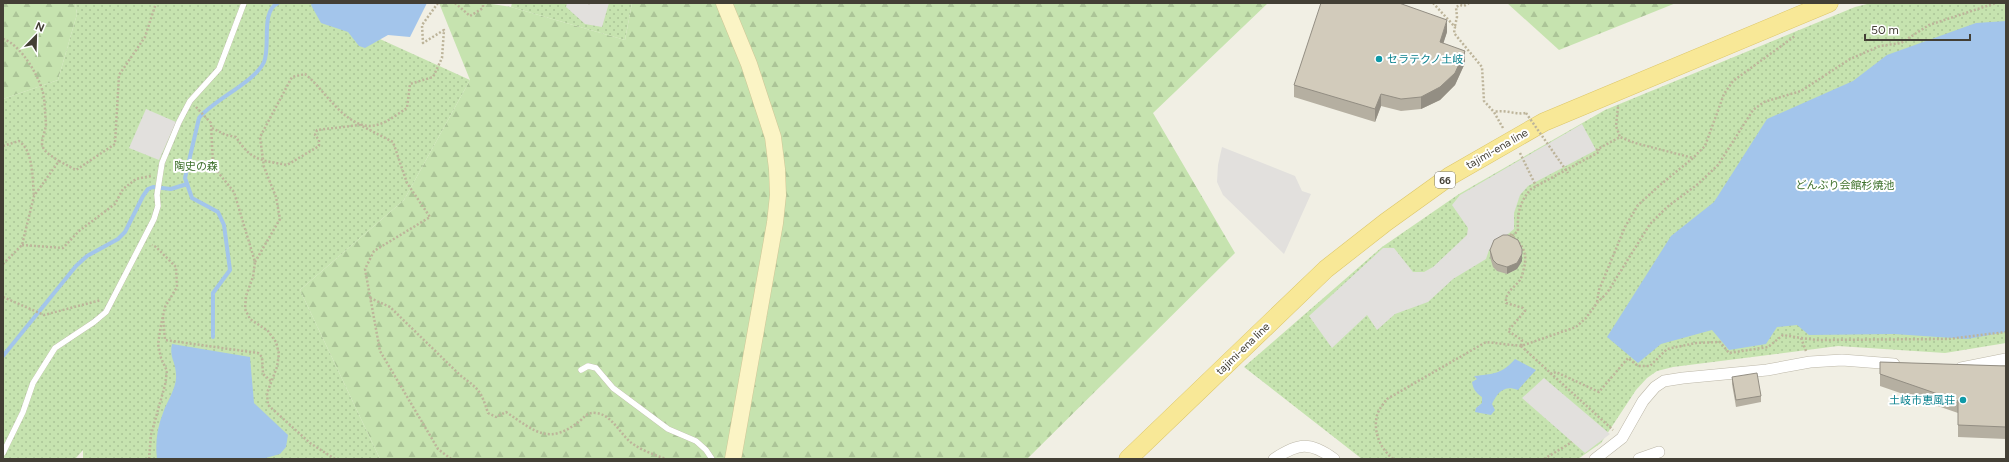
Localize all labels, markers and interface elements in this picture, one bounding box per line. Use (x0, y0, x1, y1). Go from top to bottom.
north arrow (16, 16, 56, 56)
scale bar (1865, 16, 1970, 42)
text: N (33, 20, 46, 35)
text: 50 m (1871, 23, 1899, 37)
place label: セラテクノ土岐 (1387, 53, 1463, 66)
marker: セラテクノ土岐 (1374, 54, 1384, 64)
street label: tajimi-ena line (1464, 126, 1530, 172)
park label: 陶史の森 (174, 160, 218, 173)
road number: 66 (1435, 172, 1455, 188)
park label: どんぶり会館杉焼池 (1796, 179, 1895, 192)
street label: tajimi-ena line (1214, 320, 1272, 378)
place label: 土岐市恵風荘 (1889, 394, 1955, 407)
marker: 土岐市恵風荘 (1958, 395, 1968, 405)

